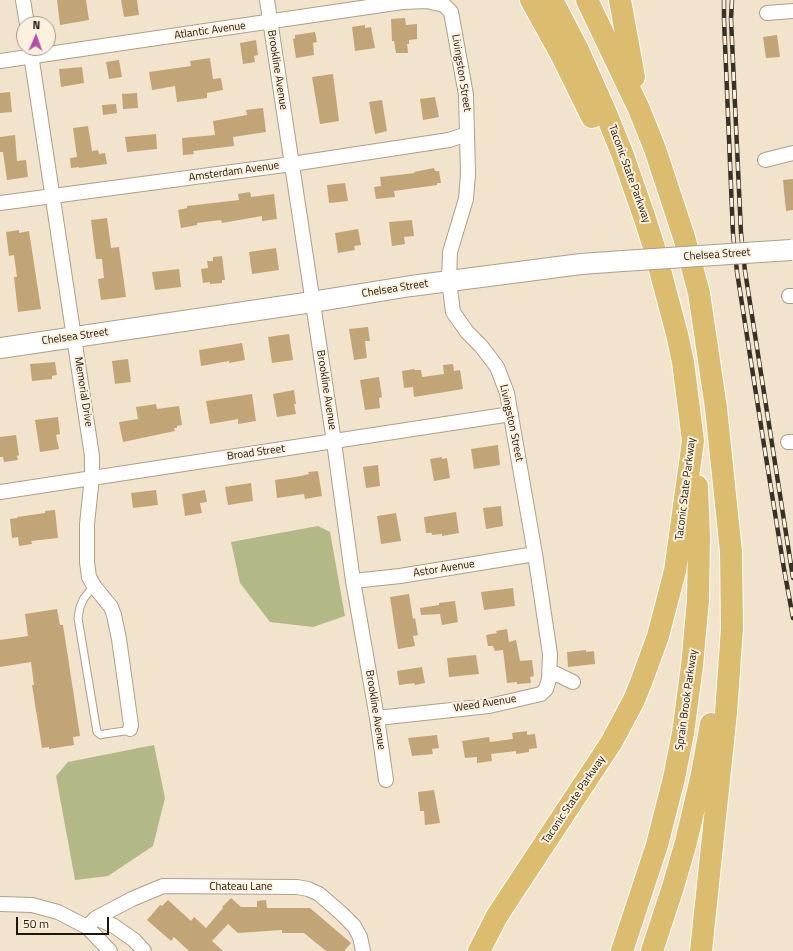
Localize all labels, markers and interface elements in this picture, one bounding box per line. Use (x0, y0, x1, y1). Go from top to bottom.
north arrow (16, 16, 56, 56)
text: N (32, 17, 40, 33)
street label: Atlantic Avenue (173, 19, 247, 43)
street label: Brookline Avenue (264, 29, 290, 111)
street label: Livingston Street (448, 33, 474, 113)
street label: Taconic State Parkway (605, 123, 653, 225)
street label: Amsterdam Avenue (188, 159, 280, 185)
street label: Chelsea Street (683, 246, 751, 264)
street label: Chelsea Street (361, 277, 429, 301)
street label: Chelsea Street (41, 326, 109, 348)
street label: Brookline Avenue (313, 349, 339, 431)
street label: Memorial Drive (71, 356, 95, 428)
street label: Livingston Street (496, 383, 526, 463)
street label: Taconic State Parkway (673, 437, 699, 541)
street label: Broad Street (226, 442, 286, 464)
street label: Astor Avenue (412, 558, 476, 580)
street label: Sprain Brook Parkway (673, 649, 701, 751)
street label: Brookline Avenue (362, 669, 388, 751)
street label: Weed Avenue (453, 693, 517, 715)
street label: Taconic State Parkway (540, 753, 608, 847)
street label: Chateau Lane (210, 880, 272, 894)
scale bar (18, 909, 111, 935)
text: 50 m (23, 914, 49, 933)

